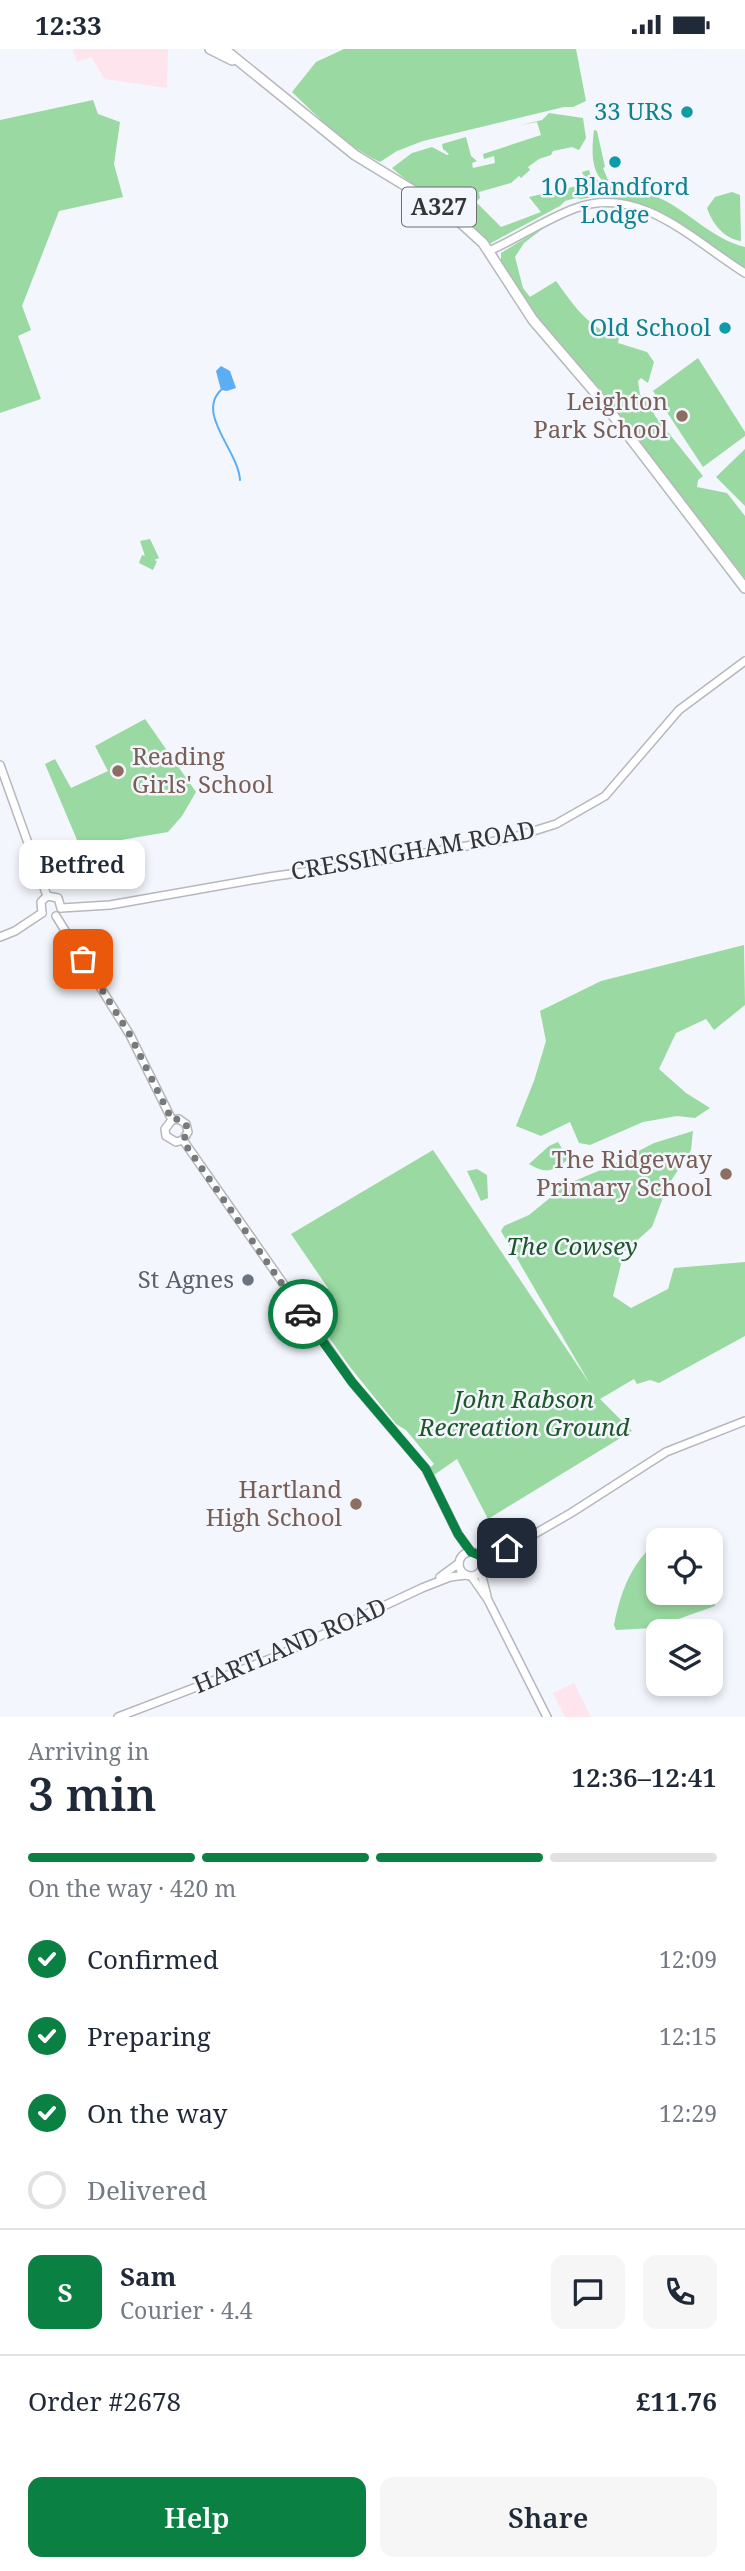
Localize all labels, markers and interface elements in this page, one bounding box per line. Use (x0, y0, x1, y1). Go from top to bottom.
text: 12:33 (35, 7, 102, 43)
place label: 33 URS (594, 94, 673, 127)
marker: 33 URS (679, 104, 695, 120)
marker: 10 Blandford Lodge (607, 154, 623, 170)
place label: 10 Blandford Lodge (541, 169, 690, 230)
road number: A327 (402, 188, 476, 227)
place label: Old School (590, 310, 712, 343)
marker: Old School (717, 320, 733, 336)
place label: Leighton Park School (533, 384, 669, 445)
marker: Leighton Park School (674, 408, 690, 424)
place label: Reading Girls' School (132, 739, 274, 800)
marker: Reading Girls' School (110, 763, 126, 779)
street label: CRESSINGHAM ROAD (288, 812, 537, 887)
callout: Betfred (20, 840, 146, 889)
text: Betfred (39, 848, 125, 880)
pin (53, 929, 113, 989)
icon: bag (64, 940, 102, 978)
place label: The Ridgeway Primary School (536, 1142, 713, 1203)
marker: The Ridgeway Primary School (718, 1166, 734, 1182)
park label: The Cowsey (506, 1229, 638, 1262)
place label: St Agnes (138, 1262, 234, 1295)
marker: St Agnes (240, 1272, 256, 1288)
courier (268, 1279, 338, 1349)
icon: car (284, 1295, 322, 1333)
park label: John Rabson Recreation Ground (418, 1382, 629, 1443)
place label: Hartland High School (206, 1472, 343, 1533)
marker: Hartland High School (348, 1496, 364, 1512)
pin (477, 1518, 537, 1578)
map controls (646, 1528, 723, 1696)
button: locate (646, 1528, 723, 1605)
icon: home (488, 1529, 526, 1567)
street label: HARTLAND ROAD (188, 1589, 391, 1700)
button: layers (646, 1619, 723, 1696)
text: Arriving in (28, 1735, 149, 1767)
text: 12:36–12:41 (571, 1759, 717, 1795)
text: 3 min (28, 1762, 156, 1824)
text: On the way · 420 m (28, 1872, 236, 1904)
icon: check (28, 1940, 66, 1978)
text: Confirmed (87, 1941, 219, 1977)
text: 12:09 (659, 1943, 717, 1975)
icon: check (28, 2017, 66, 2055)
text: Preparing (87, 2018, 211, 2054)
text: 12:15 (659, 2020, 717, 2052)
icon: check (28, 2094, 66, 2132)
text: On the way (87, 2095, 227, 2131)
text: 12:29 (659, 2097, 717, 2129)
text: Delivered (87, 2172, 207, 2208)
button: chat (551, 2255, 625, 2329)
button: phone (643, 2255, 717, 2329)
text: Sam (120, 2258, 176, 2294)
text: S (57, 2274, 73, 2310)
text: Courier · 4.4 (120, 2294, 253, 2326)
text: Order #2678 (28, 2383, 181, 2419)
text: £11.76 (636, 2383, 717, 2419)
button: Help (28, 2477, 366, 2557)
button: Share (380, 2477, 717, 2557)

